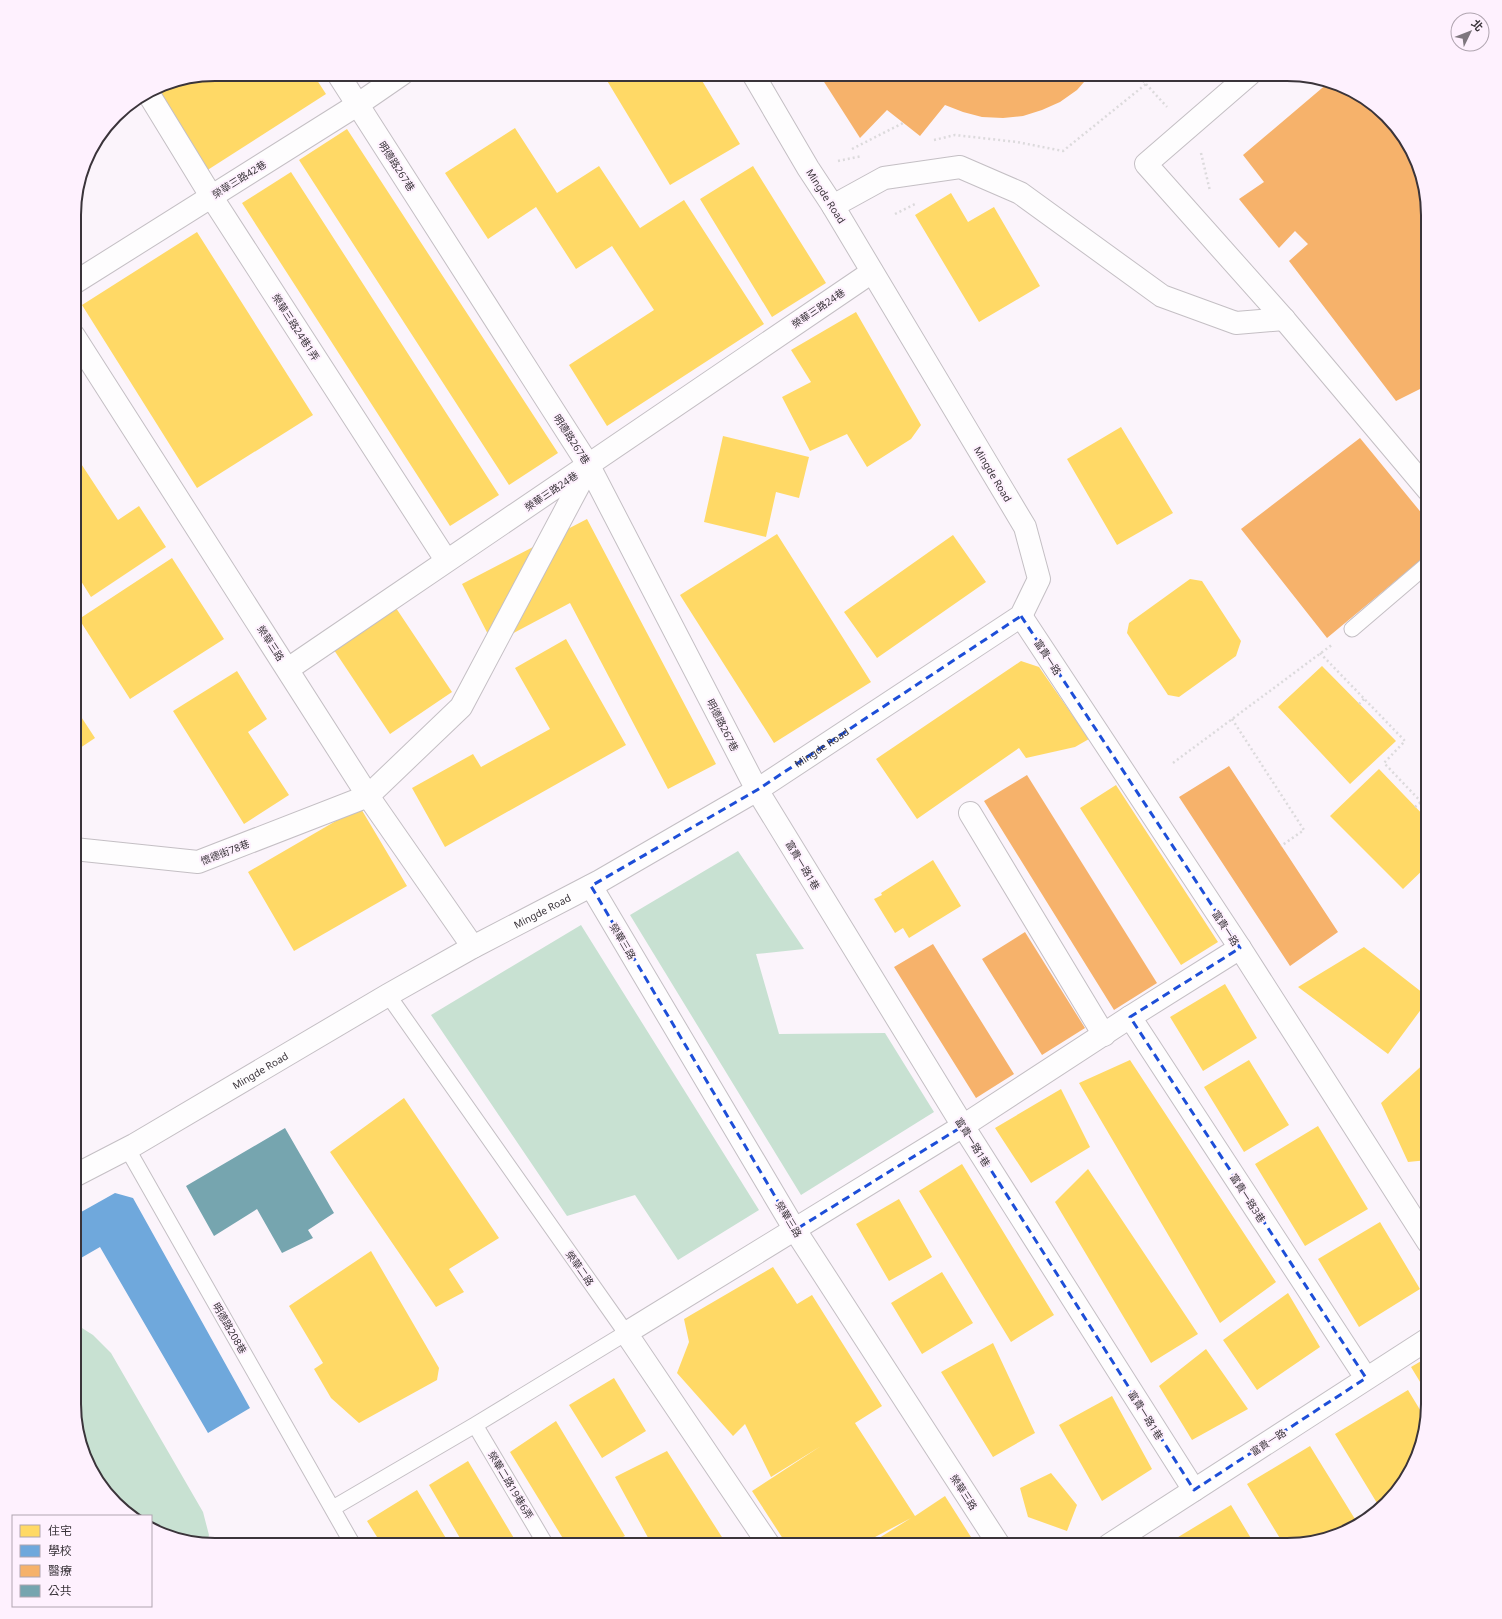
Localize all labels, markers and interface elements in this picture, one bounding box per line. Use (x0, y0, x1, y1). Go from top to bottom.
north arrow (1450, 12, 1490, 52)
text: 北 (1468, 16, 1487, 34)
street label: 明德路267巷 (376, 138, 418, 194)
street label: 榮華三路42巷 (209, 157, 269, 201)
street label: Mingde Road (803, 166, 849, 226)
street label: 榮華三路24巷 (789, 285, 847, 331)
street label: 榮華三路24巷1弄 (269, 291, 323, 363)
street label: 明德路267巷 (551, 411, 593, 467)
street label: Mingde Road (971, 444, 1015, 504)
street label: 榮華三路24巷 (522, 468, 580, 514)
street label: 榮華三路 (254, 622, 288, 664)
street label: 富貴一路 (1031, 636, 1065, 678)
street label: 明德路267巷 (704, 696, 742, 754)
street label: Mingde Road (792, 724, 851, 771)
street label: 懷德街78巷 (198, 836, 252, 868)
street label: 富貴一路1巷 (783, 838, 823, 892)
street label: Mingde Road (511, 890, 573, 932)
street label: 富貴一路 (1209, 907, 1243, 949)
street label: 榮華三路 (607, 920, 639, 962)
street label: Mingde Road (230, 1049, 291, 1092)
street label: 富貴一路1巷 (952, 1115, 994, 1169)
street label: 富貴一路3巷 (1227, 1171, 1269, 1225)
street label: 榮華三路 (773, 1198, 805, 1240)
street label: 榮華二路 (563, 1248, 597, 1288)
street label: 明德路208巷 (210, 1300, 250, 1356)
street label: 富貴一路1巷 (1125, 1388, 1167, 1442)
street label: 富貴一路 (1247, 1425, 1289, 1459)
street label: 榮華二路19巷6弄 (485, 1448, 537, 1522)
street label: 榮華三路 (947, 1471, 981, 1513)
legend (12, 1515, 152, 1607)
text: 住宅 (48, 1522, 72, 1539)
text: 學校 (48, 1542, 72, 1559)
text: 醫療 (48, 1562, 72, 1579)
text: 公共 (48, 1582, 72, 1599)

